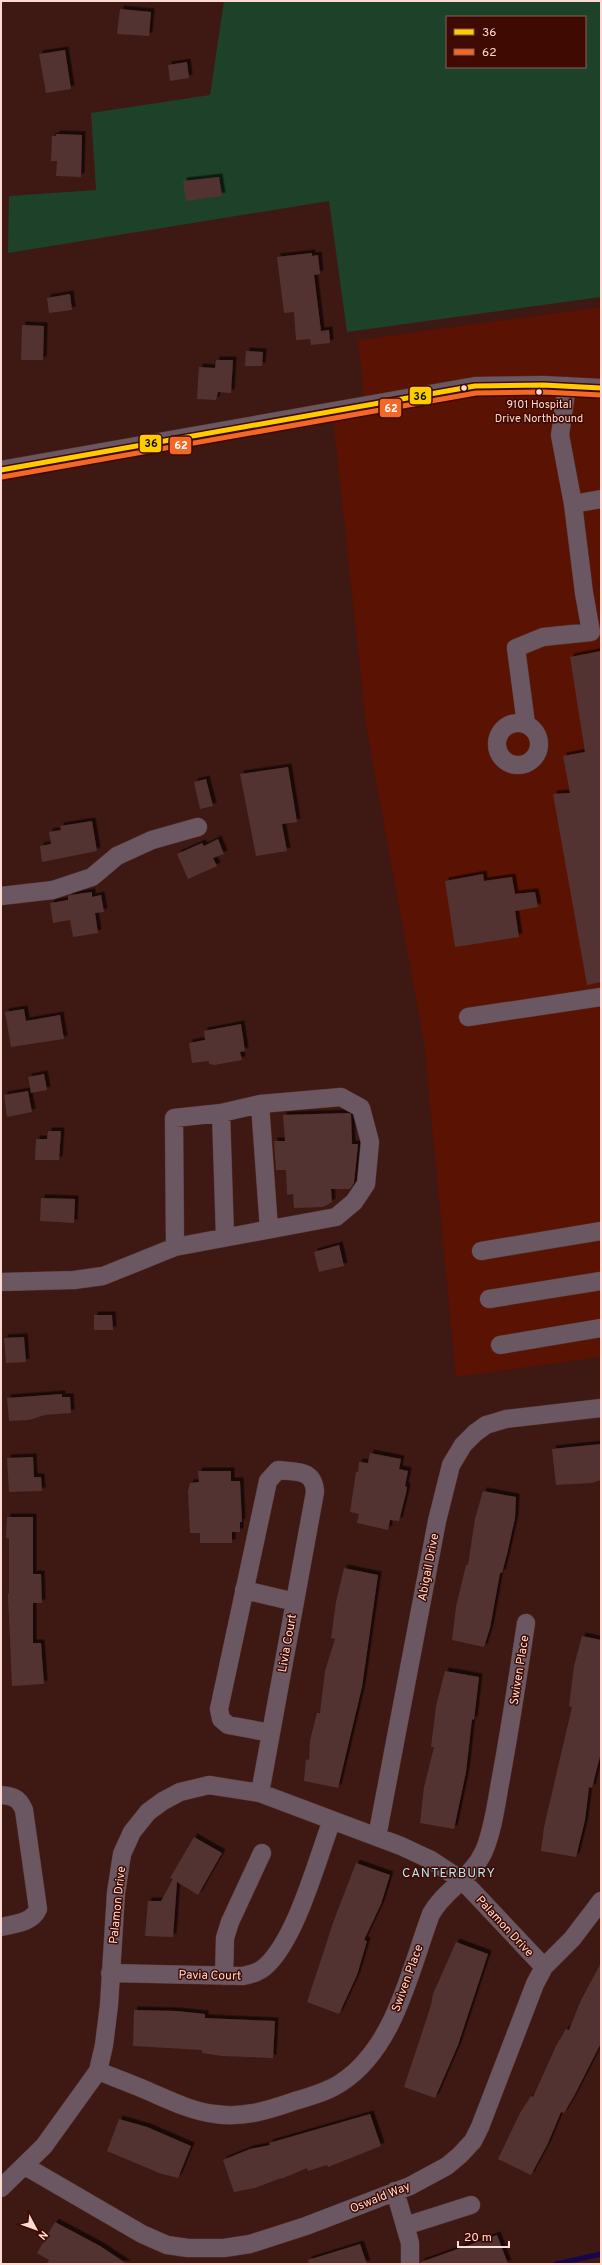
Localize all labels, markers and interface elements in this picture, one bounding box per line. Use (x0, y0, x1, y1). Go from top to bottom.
legend (446, 16, 586, 68)
text: 36 (482, 25, 496, 41)
text: 62 (482, 45, 497, 61)
unlabelled marker (459, 383, 469, 393)
line badge: 36 (409, 386, 432, 405)
marker: 9101 Hospital Drive Northbound (534, 387, 544, 397)
text: 36 (413, 390, 427, 404)
line badge: 62 (379, 398, 402, 418)
place label: 9101 Hospital Drive Northbound (495, 398, 583, 426)
text: 62 (384, 402, 398, 416)
line badge: 36 (139, 434, 162, 453)
line badge: 62 (169, 436, 192, 455)
text: 36 (144, 437, 158, 451)
text: 62 (174, 439, 188, 453)
street label: Abigail Drive (415, 1532, 443, 1602)
street label: Livia Court (275, 1613, 301, 1674)
street label: Swiven Place (507, 1634, 533, 1706)
street label: Palamon Drive (106, 1865, 130, 1945)
district label: CANTERBURY (402, 1866, 496, 1882)
street label: Palamon Drive (472, 1893, 537, 1961)
street label: Swiven Place (388, 1943, 427, 2014)
street label: Pavia Court (179, 1967, 241, 1985)
street label: Oswald Way (348, 2179, 413, 2217)
north arrow (16, 2209, 56, 2249)
scale bar (458, 2223, 509, 2249)
text: N (35, 2227, 51, 2242)
text: 20 m (464, 2230, 492, 2246)

